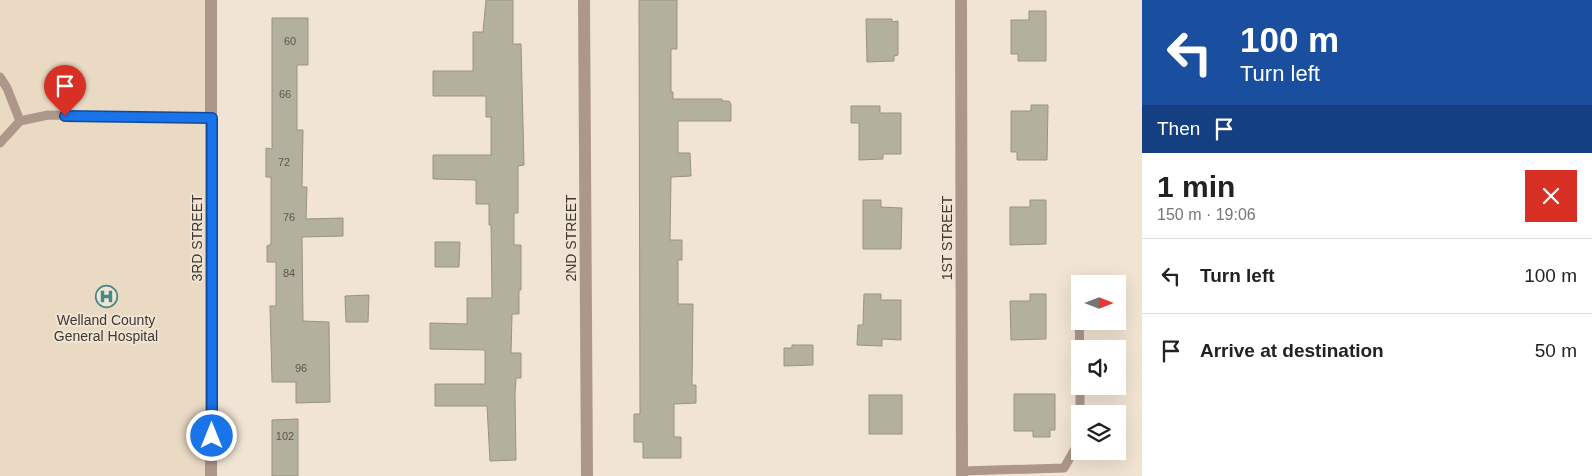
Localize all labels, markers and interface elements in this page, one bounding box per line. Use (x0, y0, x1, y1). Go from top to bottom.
icon: left (1157, 20, 1222, 85)
text: 100 m (1240, 20, 1339, 59)
house number: 60 (284, 35, 296, 47)
text: Turn left (1240, 61, 1320, 86)
pin (44, 65, 86, 116)
icon: arrive (51, 72, 79, 100)
house number: 66 (279, 88, 291, 100)
icon: arrive (1210, 115, 1238, 143)
text: Then (1157, 118, 1200, 139)
house number: 72 (278, 156, 290, 168)
text: 1 min (1157, 170, 1235, 203)
button: close (1525, 170, 1577, 222)
street label: 3RD STREET (189, 194, 205, 282)
street label: 2ND STREET (563, 194, 579, 282)
street label: 1ST STREET (939, 195, 955, 280)
text: 150 m · 19:06 (1157, 206, 1256, 223)
house number: 76 (283, 211, 295, 223)
icon: left (1157, 262, 1185, 290)
text: Turn left (1200, 265, 1275, 286)
text: 100 m (1524, 265, 1577, 286)
house number: 84 (283, 267, 295, 279)
north arrow (1071, 275, 1126, 330)
map controls (1071, 275, 1126, 460)
hospital icon: Welland County General Hospital (94, 285, 118, 309)
place label: Welland County General Hospital (54, 312, 158, 344)
icon: arrive (1157, 337, 1185, 365)
button: sound (1071, 340, 1126, 395)
text: Arrive at destination (1200, 340, 1384, 361)
text: 50 m (1535, 340, 1577, 361)
house number: 96 (295, 362, 307, 374)
button: layers (1071, 405, 1126, 460)
position arrow (185, 409, 237, 461)
house number: 102 (276, 430, 294, 442)

